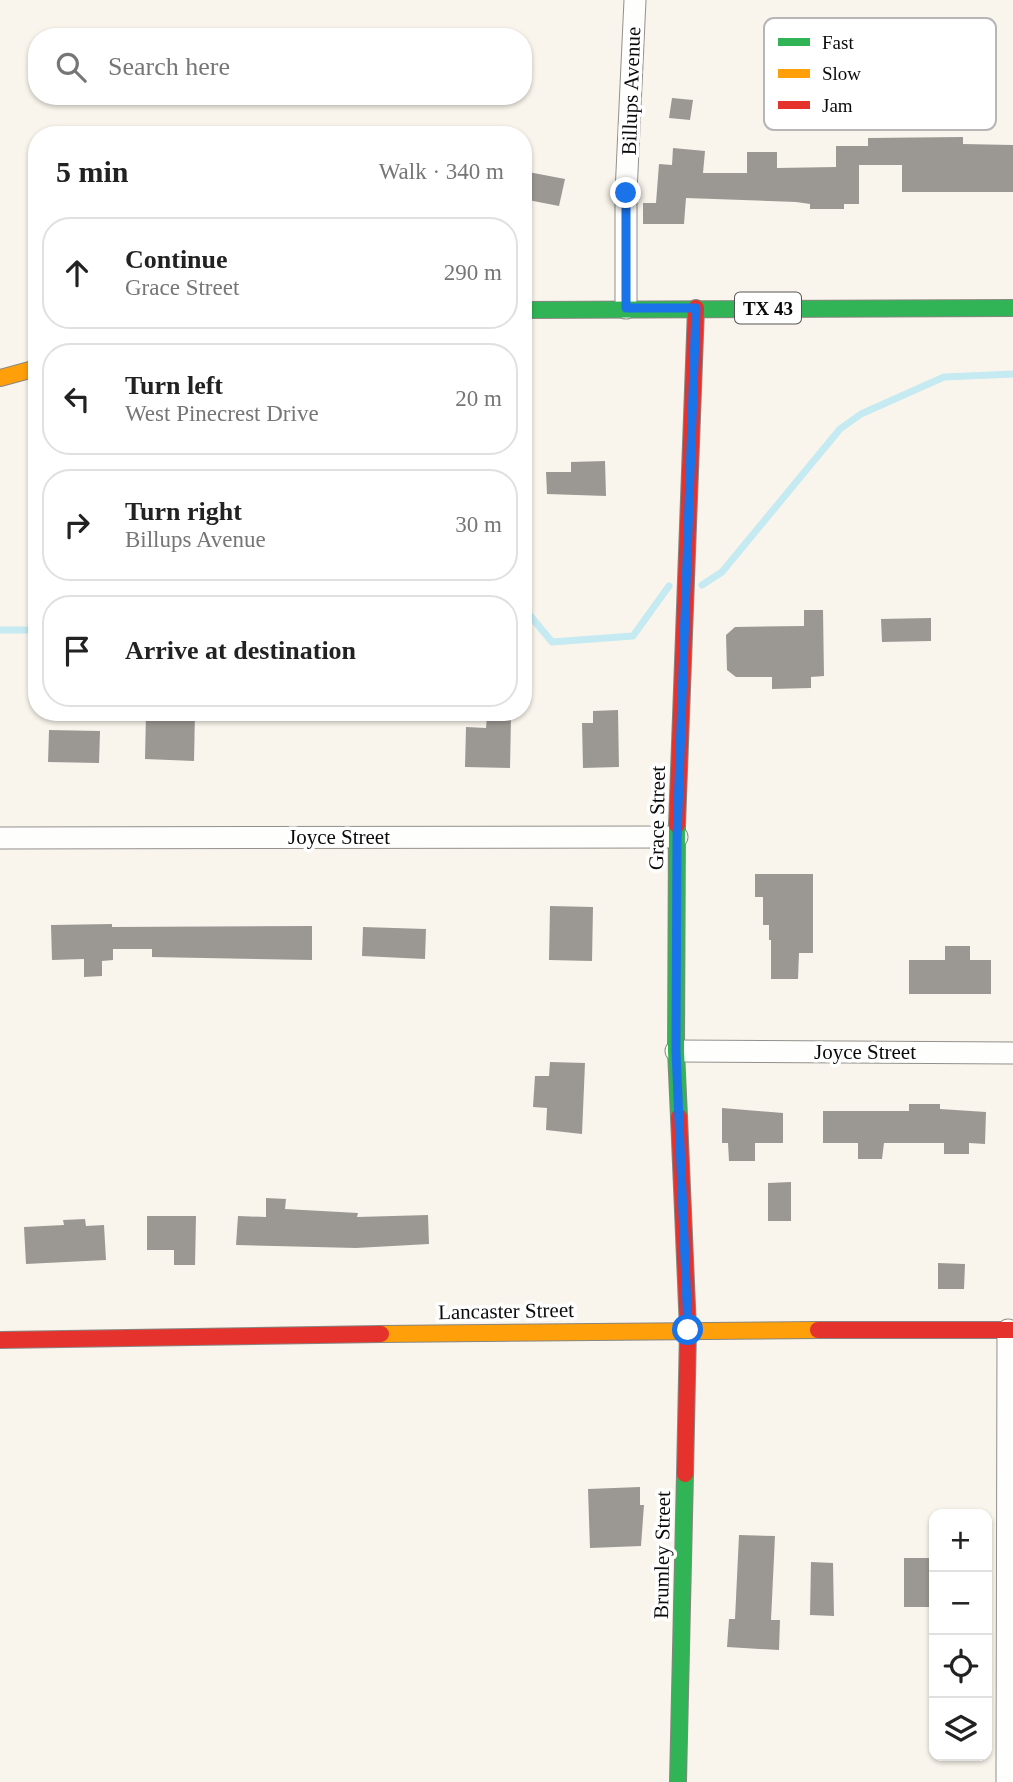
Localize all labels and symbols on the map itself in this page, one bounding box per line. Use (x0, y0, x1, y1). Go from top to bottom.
legend (764, 18, 996, 130)
street label: Billups Avenue (617, 26, 645, 156)
text: Fast (822, 32, 854, 53)
text: Slow (822, 63, 861, 84)
text: Jam (822, 95, 853, 116)
route end (610, 177, 641, 208)
road number: TX 43 (735, 292, 801, 324)
street label: Grace Street (644, 765, 670, 870)
street label: Joyce Street (288, 825, 390, 849)
street label: Joyce Street (814, 1040, 916, 1064)
street label: Lancaster Street (438, 1298, 574, 1324)
route start (672, 1314, 703, 1345)
street label: Brumley Street (649, 1491, 675, 1619)

